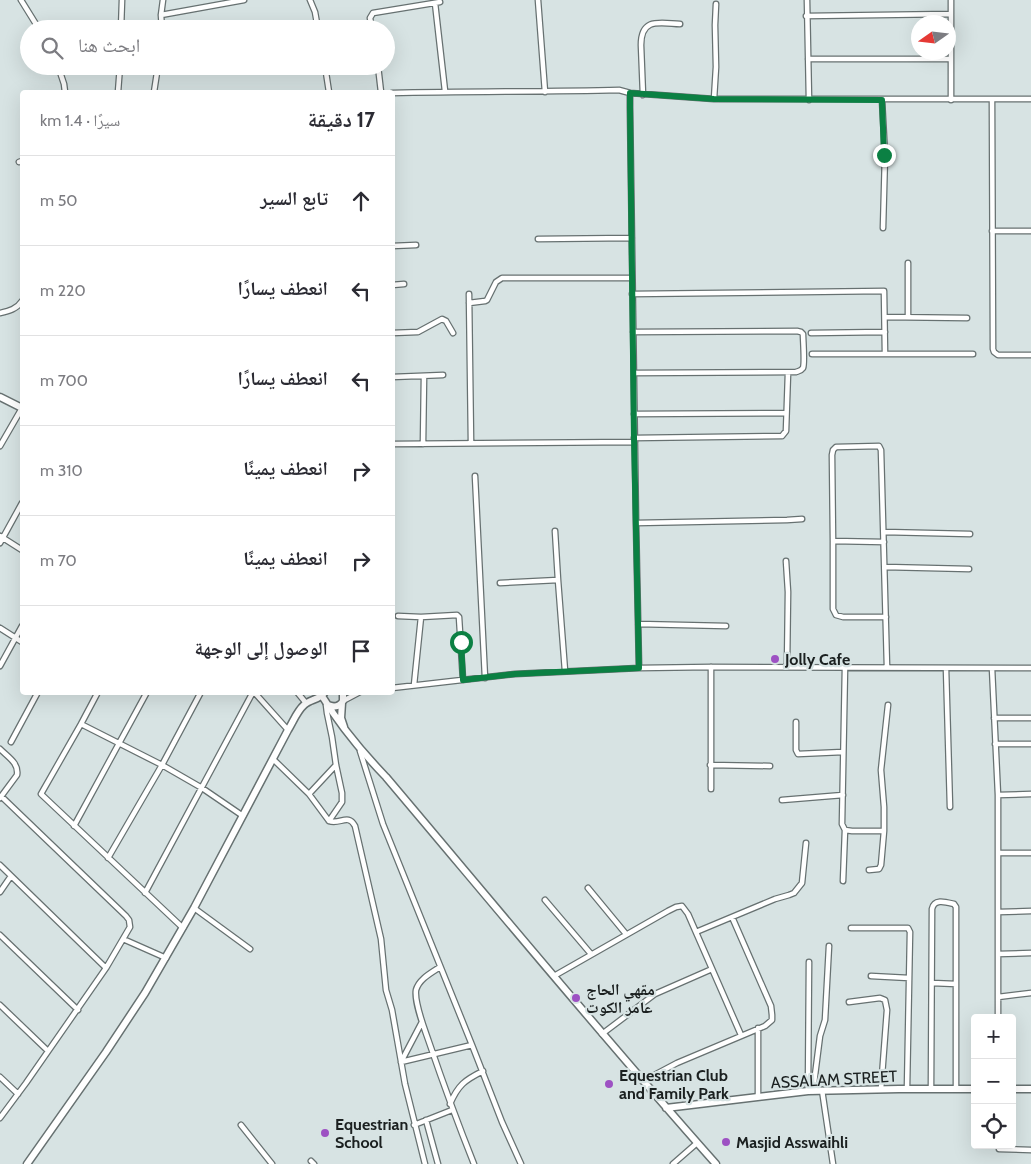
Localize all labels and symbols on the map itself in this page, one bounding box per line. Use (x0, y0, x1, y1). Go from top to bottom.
north arrow (911, 15, 956, 60)
route end (873, 144, 896, 167)
route start (450, 631, 473, 654)
place label: Jolly Cafe (784, 650, 850, 669)
marker: Jolly Cafe (769, 653, 781, 665)
place label: مقهي الحاج عامر الكوت (586, 980, 655, 1017)
marker: مقهي الحاج عامر الكوت (570, 992, 582, 1004)
place label: Equestrian Club and Family Park (619, 1066, 729, 1103)
street label: ASSALAM STREET (770, 1067, 898, 1092)
marker: Equestrian Club and Family Park (603, 1078, 615, 1090)
place label: Equestrian School (335, 1115, 408, 1152)
marker: Equestrian School (319, 1127, 331, 1139)
place label: Masjid Asswaihli (736, 1133, 848, 1152)
marker: Masjid Asswaihli (720, 1136, 732, 1148)

